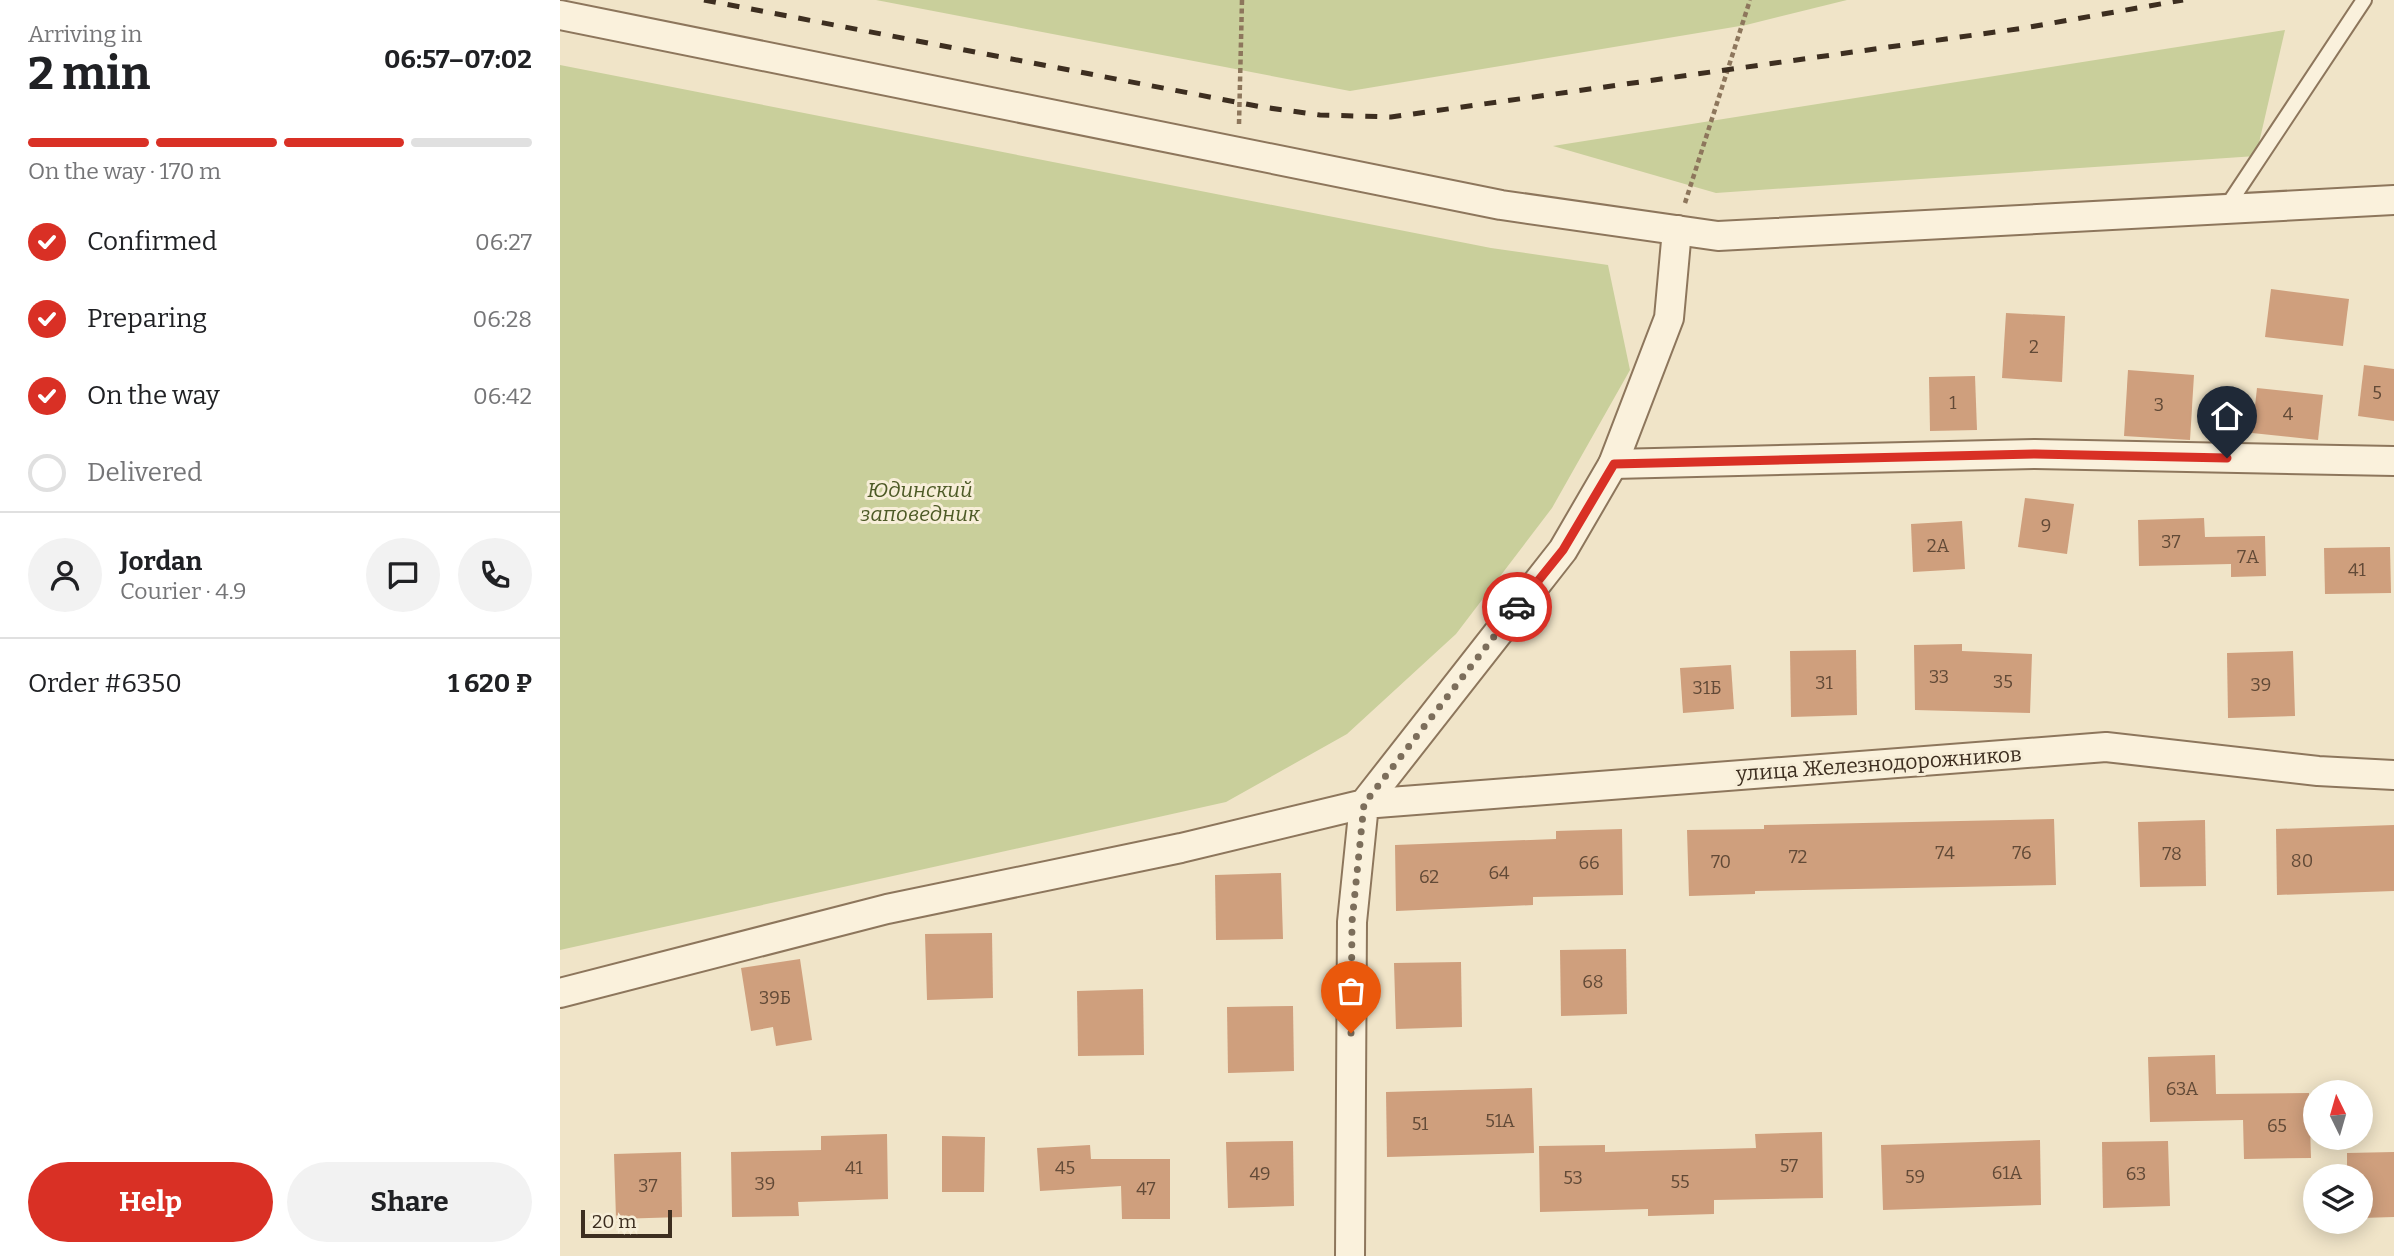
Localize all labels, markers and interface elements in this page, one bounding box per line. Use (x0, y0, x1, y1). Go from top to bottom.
text: Arriving in (28, 20, 142, 48)
text: 06:57–07:02 (384, 44, 532, 75)
text: 2 min (28, 46, 150, 101)
text: On the way · 170 m (28, 157, 221, 185)
icon: check (28, 223, 66, 261)
text: Confirmed (87, 226, 217, 257)
text: 06:27 (475, 228, 532, 256)
icon: check (28, 300, 66, 338)
text: Preparing (87, 303, 207, 334)
text: 06:28 (473, 305, 532, 333)
house number: 2 (2029, 336, 2039, 358)
icon: check (28, 377, 66, 415)
text: On the way (87, 380, 220, 411)
text: 06:42 (473, 382, 532, 410)
house number: 5 (2372, 382, 2382, 404)
pin (2197, 386, 2257, 458)
house number: 1 (1949, 392, 1957, 414)
house number: 3 (2154, 394, 2164, 416)
icon: home (2208, 397, 2246, 435)
house number: 4 (2283, 403, 2294, 425)
text: Delivered (87, 457, 202, 488)
park label: Юдинский заповедник (860, 477, 980, 527)
house number: 9 (2041, 515, 2051, 537)
house number: 37 (2161, 531, 2181, 553)
house number: 2А (1927, 535, 1950, 557)
button: person (28, 538, 102, 612)
button: chat (366, 538, 440, 612)
button: phone (458, 538, 532, 612)
text: Jordan (120, 546, 202, 577)
house number: 7А (2237, 546, 2259, 568)
house number: 41 (2348, 559, 2367, 581)
courier (1482, 572, 1552, 642)
text: Courier · 4.9 (120, 577, 247, 605)
icon: car (1498, 588, 1536, 626)
house number: 33 (1929, 666, 1949, 688)
text: Order #6350 (28, 668, 182, 699)
text: 1 620 ₽ (448, 668, 532, 699)
house number: 35 (1993, 671, 2013, 693)
house number: 31 (1815, 672, 1833, 694)
house number: 39 (2251, 674, 2271, 696)
house number: 31Б (1693, 677, 1721, 699)
street label: улица Железнодорожников (1734, 741, 2023, 787)
house number: 74 (1935, 842, 1955, 864)
house number: 76 (2012, 842, 2032, 864)
house number: 78 (2162, 843, 2182, 865)
house number: 72 (1789, 846, 1807, 868)
house number: 80 (2291, 850, 2313, 872)
house number: 70 (1711, 851, 1731, 873)
house number: 66 (1578, 852, 1600, 874)
house number: 64 (1488, 862, 1510, 884)
house number: 62 (1419, 866, 1439, 888)
pin (1321, 961, 1381, 1033)
house number: 68 (1582, 971, 1604, 993)
icon: bag (1332, 972, 1370, 1010)
house number: 39Б (759, 987, 791, 1009)
house number: 63А (2166, 1078, 2199, 1100)
north arrow (2303, 1080, 2373, 1150)
map controls (2303, 1080, 2373, 1234)
house number: 51А (1485, 1110, 1515, 1132)
house number: 51 (1412, 1113, 1429, 1135)
house number: 65 (2267, 1115, 2287, 1137)
house number: 57 (1780, 1155, 1798, 1177)
house number: 41 (845, 1157, 864, 1179)
house number: 45 (1055, 1157, 1075, 1179)
button: Help (28, 1162, 273, 1242)
button: Share (287, 1162, 532, 1242)
house number: 61А (1992, 1162, 2022, 1184)
house number: 49 (1249, 1163, 1271, 1185)
house number: 63 (2126, 1163, 2146, 1185)
button: layers (2303, 1164, 2373, 1234)
house number: 59 (1905, 1166, 1925, 1188)
house number: 53 (1563, 1167, 1583, 1189)
house number: 55 (1670, 1171, 1690, 1193)
house number: 39 (755, 1173, 775, 1195)
house number: 37 (638, 1175, 658, 1197)
house number: 47 (1136, 1178, 1156, 1200)
scale bar (581, 1207, 672, 1239)
text: 20 m (592, 1210, 636, 1233)

